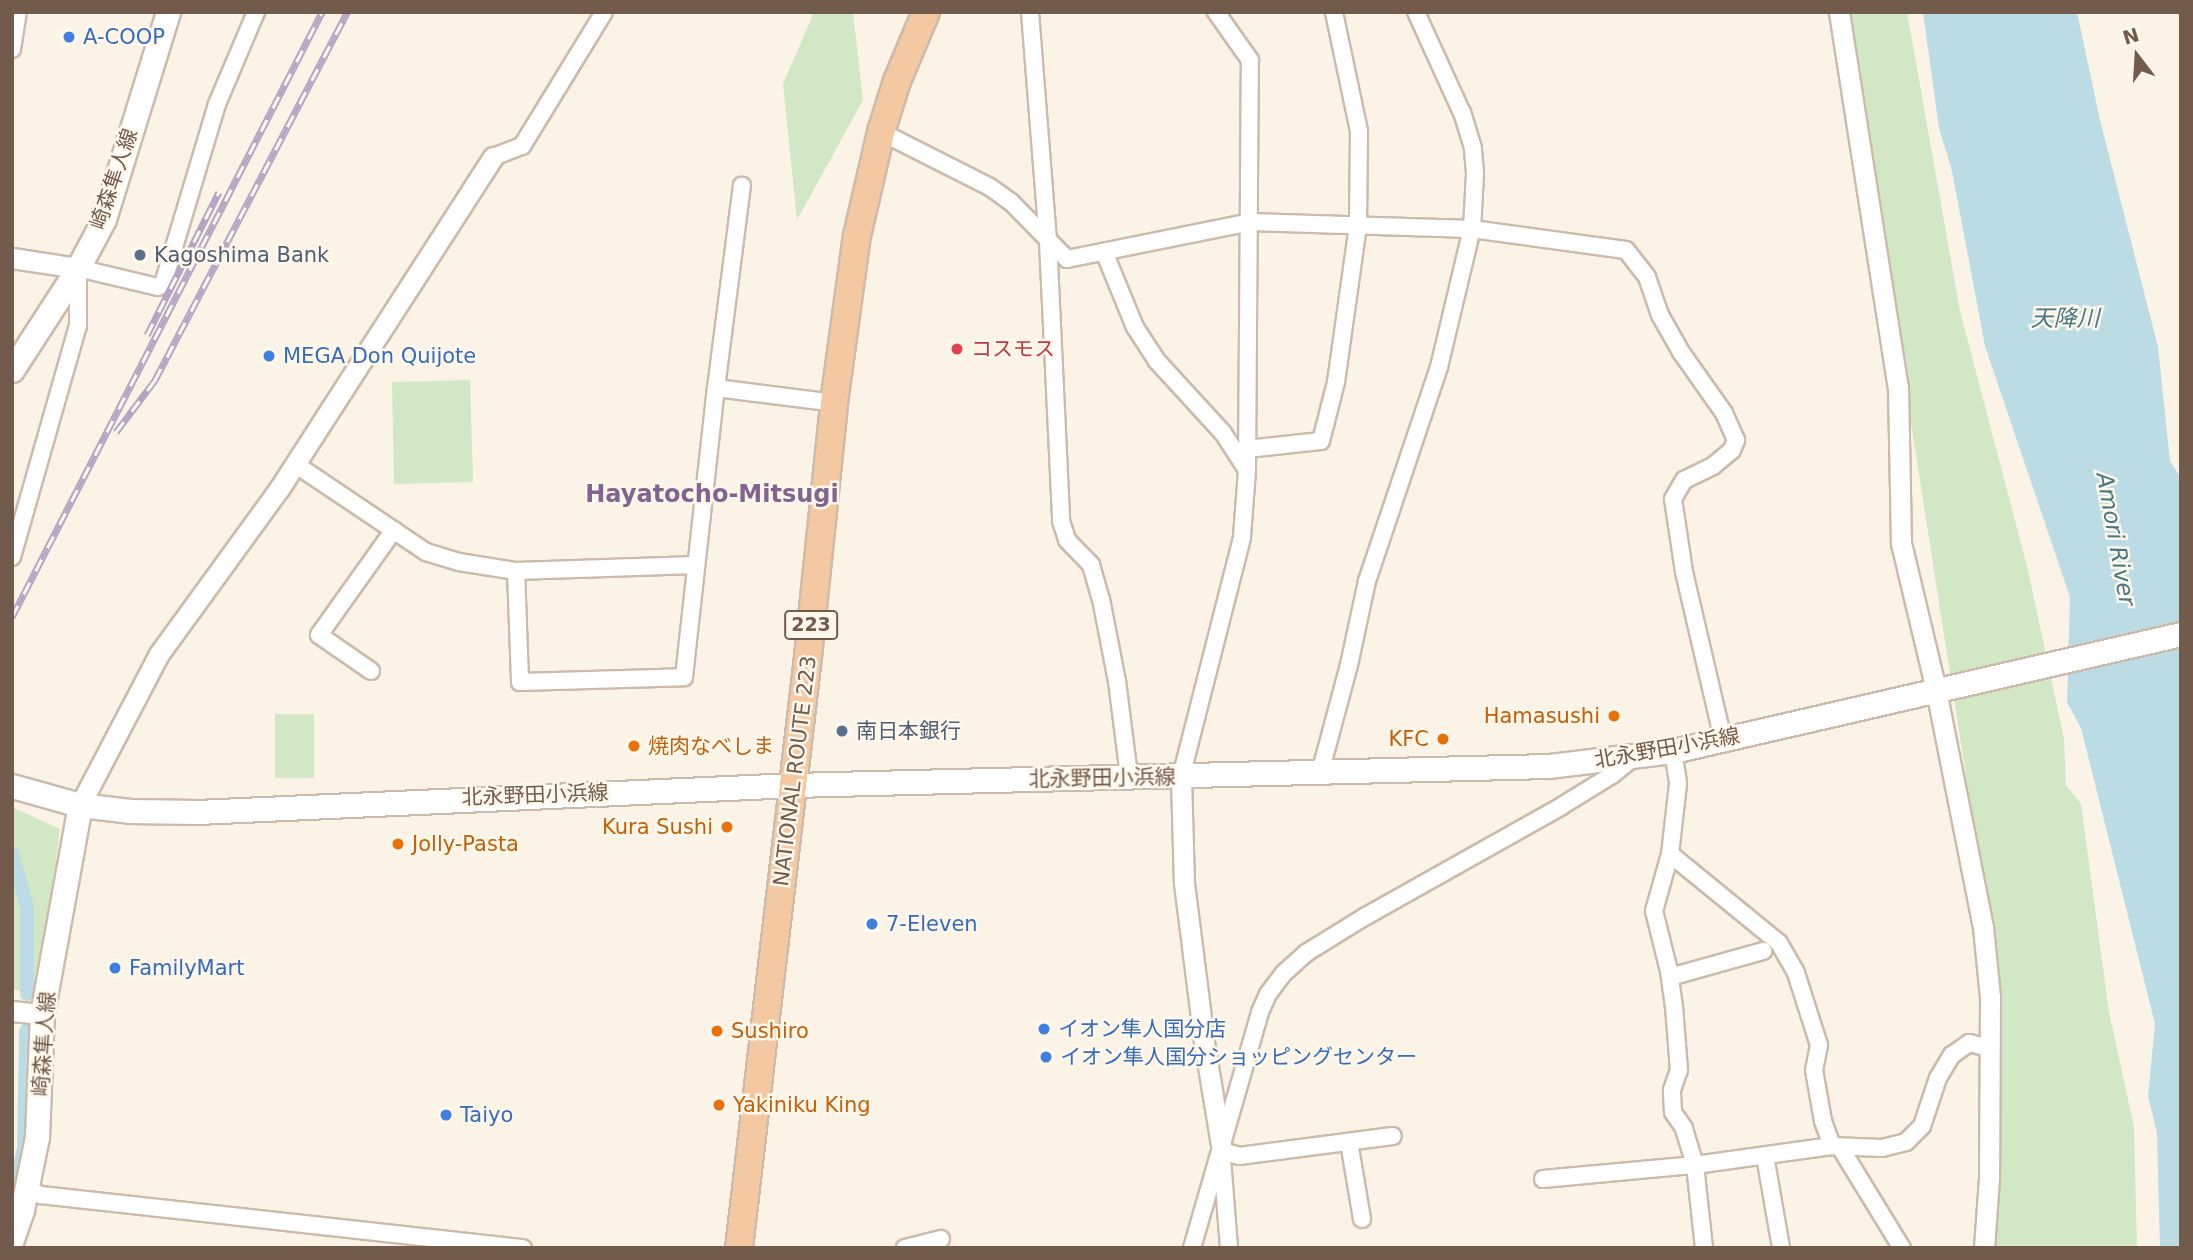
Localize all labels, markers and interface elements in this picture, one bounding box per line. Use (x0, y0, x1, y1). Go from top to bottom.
north arrow (2102, 21, 2172, 91)
text: N (2120, 23, 2142, 49)
place label: A-COOP (83, 24, 165, 50)
marker: A-COOP (61, 29, 77, 45)
street label: 崎森隼人線 (85, 125, 143, 233)
place label: Kagoshima Bank (154, 242, 329, 268)
marker: Kagoshima Bank (132, 247, 148, 263)
water label: 天降川 (2031, 304, 2099, 332)
place label: コスモス (971, 336, 1055, 362)
marker: コスモス (949, 341, 965, 357)
place label: MEGA Don Quijote (283, 343, 476, 369)
marker: MEGA Don Quijote (261, 348, 277, 364)
water label: Amori River (2091, 470, 2141, 608)
district label: Hayatocho-Mitsugi (585, 481, 839, 509)
road number: 223 (783, 610, 839, 640)
street label: NATIONAL ROUTE 223 (768, 654, 822, 888)
place label: Hamasushi (1484, 703, 1600, 729)
marker: Hamasushi (1606, 708, 1622, 724)
place label: 南日本銀行 (856, 718, 961, 744)
marker: 南日本銀行 (834, 723, 850, 739)
street label: 北永野田小浜線 (1592, 723, 1742, 773)
place label: KFC (1388, 726, 1429, 752)
marker: KFC (1435, 731, 1451, 747)
place label: 焼肉なべしま (648, 733, 774, 759)
marker: 焼肉なべしま (626, 738, 642, 754)
street label: 北永野田小浜線 (1028, 764, 1176, 792)
street label: 北永野田小浜線 (461, 780, 609, 810)
place label: Kura Sushi (602, 814, 713, 840)
marker: Kura Sushi (719, 819, 735, 835)
place label: Jolly-Pasta (412, 831, 519, 857)
marker: Jolly-Pasta (390, 836, 406, 852)
place label: 7-Eleven (886, 911, 978, 937)
marker: 7-Eleven (864, 916, 880, 932)
place label: FamilyMart (129, 955, 244, 981)
marker: FamilyMart (107, 960, 123, 976)
street label: 崎森隼人線 (28, 991, 60, 1097)
place label: イオン隼人国分店 (1058, 1016, 1226, 1042)
place label: Sushiro (731, 1018, 809, 1044)
marker: イオン隼人国分店 (1036, 1021, 1052, 1037)
marker: Sushiro (709, 1023, 725, 1039)
place label: イオン隼人国分ショッピングセンター (1060, 1044, 1417, 1070)
marker: イオン隼人国分ショッピングセンター (1038, 1049, 1054, 1065)
place label: Yakiniku King (733, 1092, 871, 1118)
marker: Yakiniku King (711, 1097, 727, 1113)
place label: Taiyo (460, 1102, 513, 1128)
marker: Taiyo (438, 1107, 454, 1123)

